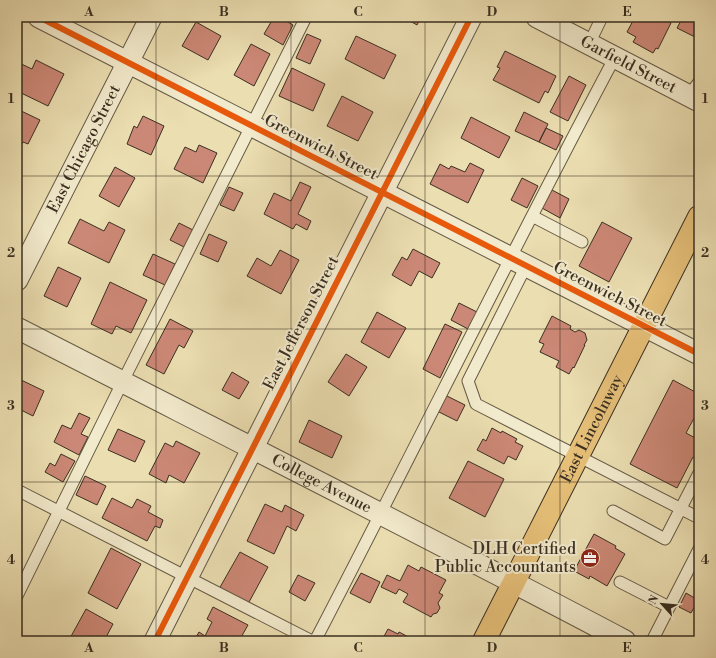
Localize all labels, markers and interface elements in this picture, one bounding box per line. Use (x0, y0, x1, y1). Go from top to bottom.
text: A (83, 4, 94, 20)
text: B (219, 4, 229, 20)
text: C (353, 4, 363, 20)
text: D (487, 4, 497, 20)
text: E (622, 4, 632, 20)
street label: Garfield Street (577, 31, 680, 98)
street label: East Chicago Street (43, 81, 125, 217)
text: 1 (8, 91, 15, 107)
text: 1 (702, 91, 709, 107)
street label: Greenwich Street (261, 110, 381, 184)
text: 2 (7, 245, 15, 261)
text: 2 (701, 245, 709, 261)
street label: East Jefferson Street (259, 252, 344, 393)
street label: Greenwich Street (550, 257, 670, 331)
street label: East Lincolnway (556, 371, 628, 486)
text: 3 (7, 398, 15, 414)
text: 3 (701, 398, 709, 414)
street label: College Avenue (268, 450, 375, 517)
place label: DLH Certified Public Accountants (435, 539, 576, 577)
office icon: DLH Certified Public Accountants (579, 547, 601, 569)
text: 4 (7, 552, 16, 568)
text: 4 (701, 552, 710, 568)
north arrow (642, 584, 682, 624)
text: N (646, 593, 662, 607)
text: A (83, 640, 94, 656)
text: B (219, 640, 229, 656)
text: C (353, 640, 363, 656)
text: D (487, 640, 497, 656)
text: E (622, 640, 632, 656)

